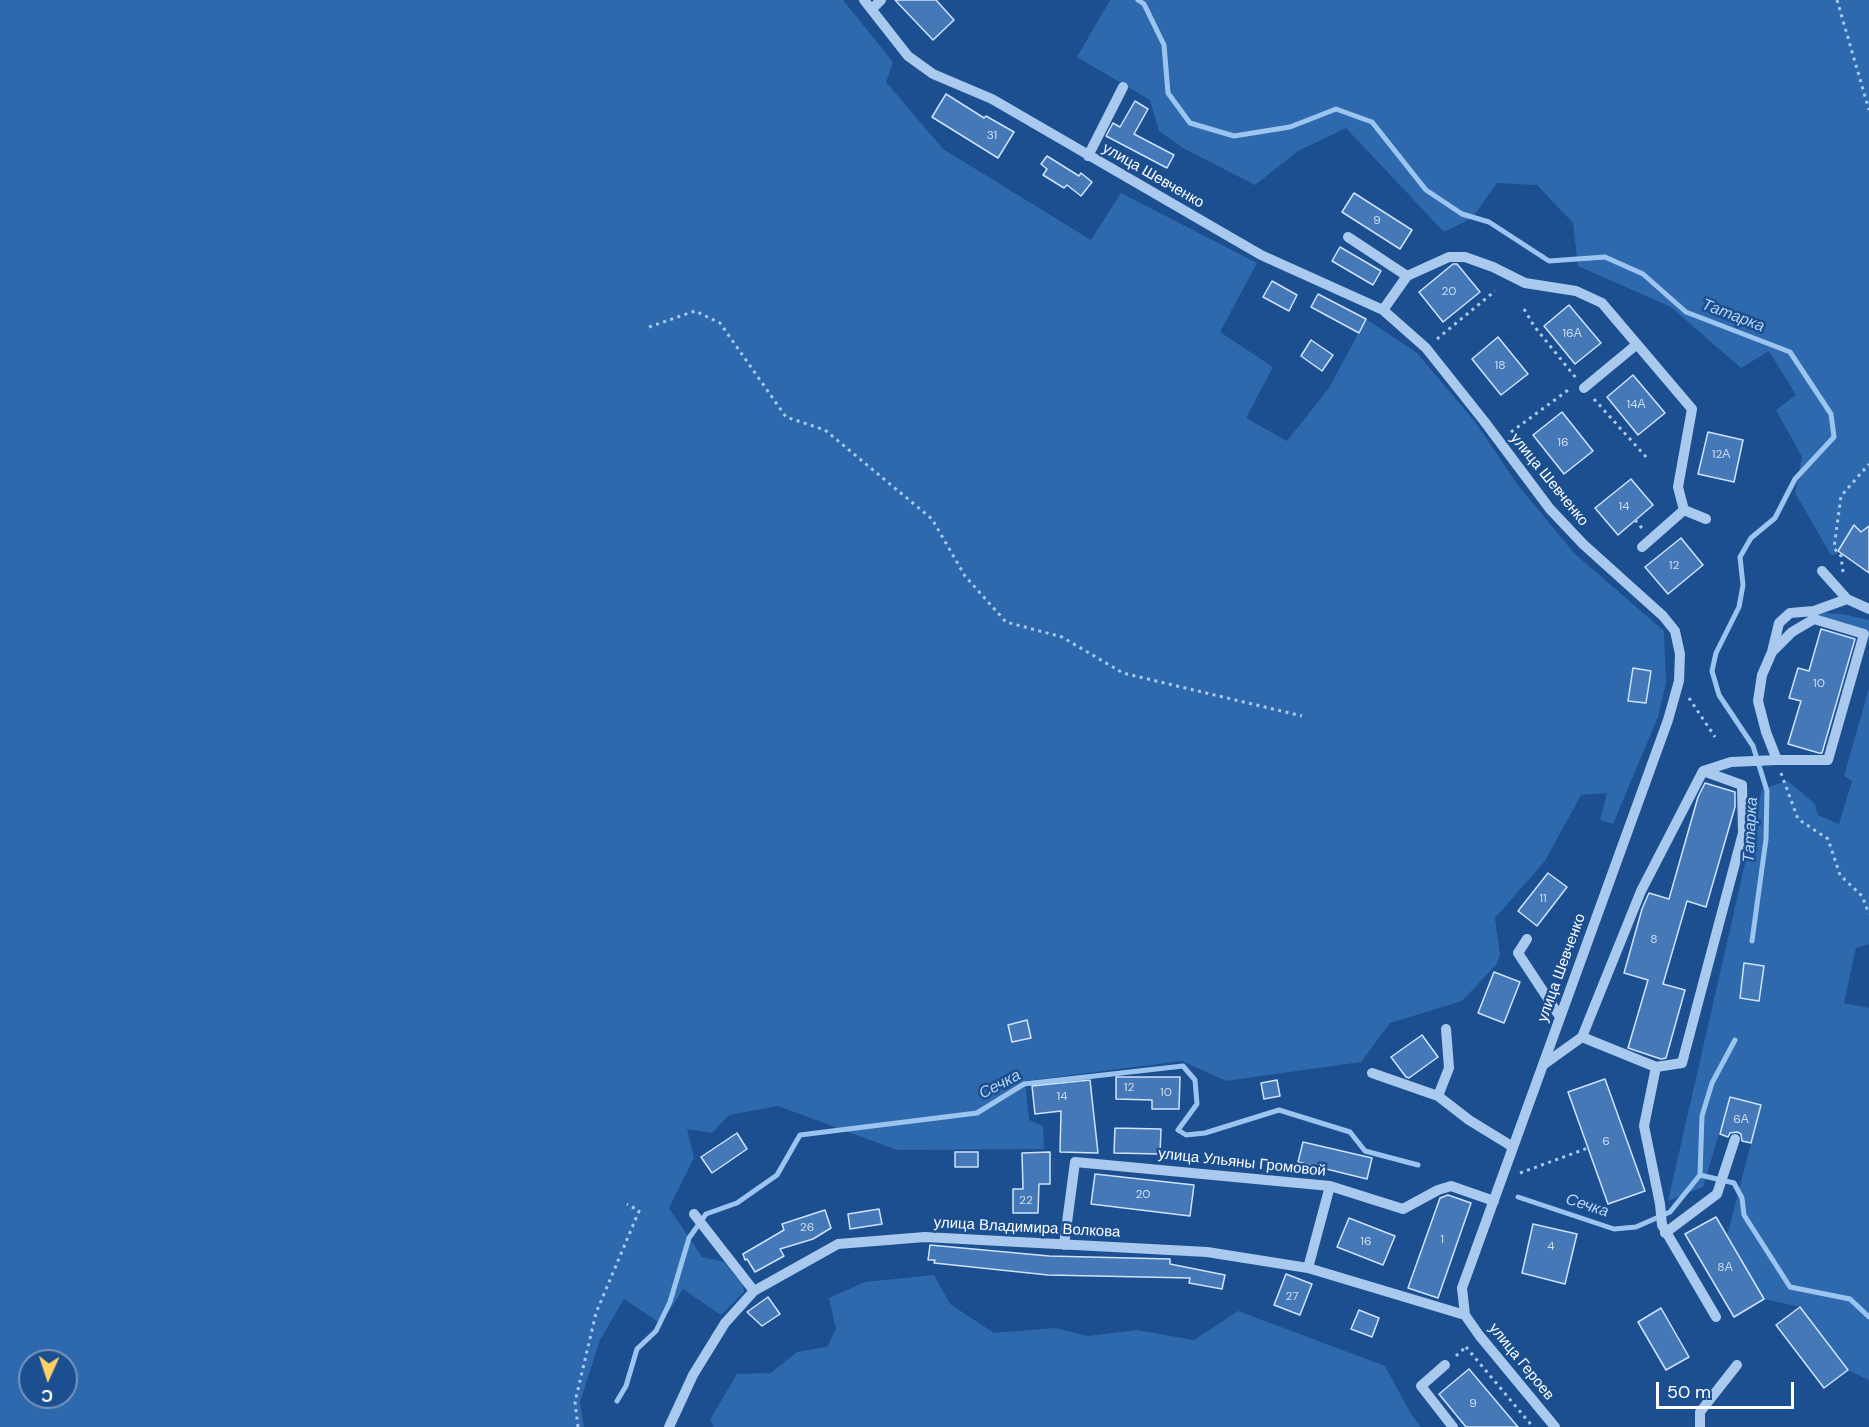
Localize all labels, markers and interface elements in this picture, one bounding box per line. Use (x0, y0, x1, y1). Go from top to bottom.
house number: 31 (987, 129, 997, 143)
street label: улица Шевченко (1099, 140, 1207, 212)
house number: 9 (1373, 214, 1381, 228)
house number: 20 (1442, 285, 1456, 299)
water label: Татарка (1699, 295, 1767, 337)
house number: 16А (1562, 327, 1582, 341)
house number: 18 (1494, 359, 1506, 373)
house number: 14А (1626, 398, 1646, 412)
street label: улица Шевченко (1506, 430, 1592, 530)
house number: 16 (1557, 436, 1569, 450)
house number: 12А (1712, 448, 1730, 462)
house number: 14 (1618, 500, 1630, 514)
house number: 12 (1669, 559, 1679, 573)
house number: 10 (1813, 677, 1825, 691)
water label: Татарка (1740, 797, 1762, 863)
house number: 11 (1539, 892, 1547, 906)
street label: улица Шевченко (1534, 911, 1590, 1025)
house number: 8 (1650, 933, 1658, 947)
water label: Сечка (976, 1066, 1024, 1104)
house number: 12 (1124, 1081, 1134, 1095)
house number: 10 (1160, 1086, 1172, 1100)
house number: 14 (1056, 1090, 1068, 1104)
house number: 6А (1733, 1113, 1749, 1127)
house number: 6 (1602, 1135, 1610, 1149)
street label: улица Ульяны Громовой (1157, 1145, 1327, 1181)
house number: 20 (1136, 1188, 1150, 1202)
water label: Сечка (1563, 1190, 1611, 1222)
house number: 22 (1019, 1194, 1033, 1208)
street label: улица Владимира Волкова (933, 1214, 1121, 1242)
house number: 26 (800, 1221, 814, 1235)
house number: 1 (1440, 1233, 1444, 1247)
house number: 16 (1360, 1235, 1372, 1249)
house number: 4 (1547, 1240, 1555, 1254)
house number: 8А (1717, 1261, 1733, 1275)
house number: 27 (1285, 1290, 1299, 1304)
street label: улица Героев (1485, 1320, 1557, 1404)
north arrow (18, 1349, 78, 1409)
scale bar (1659, 1370, 1797, 1408)
text: 50 m (1667, 1380, 1711, 1404)
text: С (41, 1385, 53, 1406)
house number: 9 (1469, 1397, 1477, 1411)

